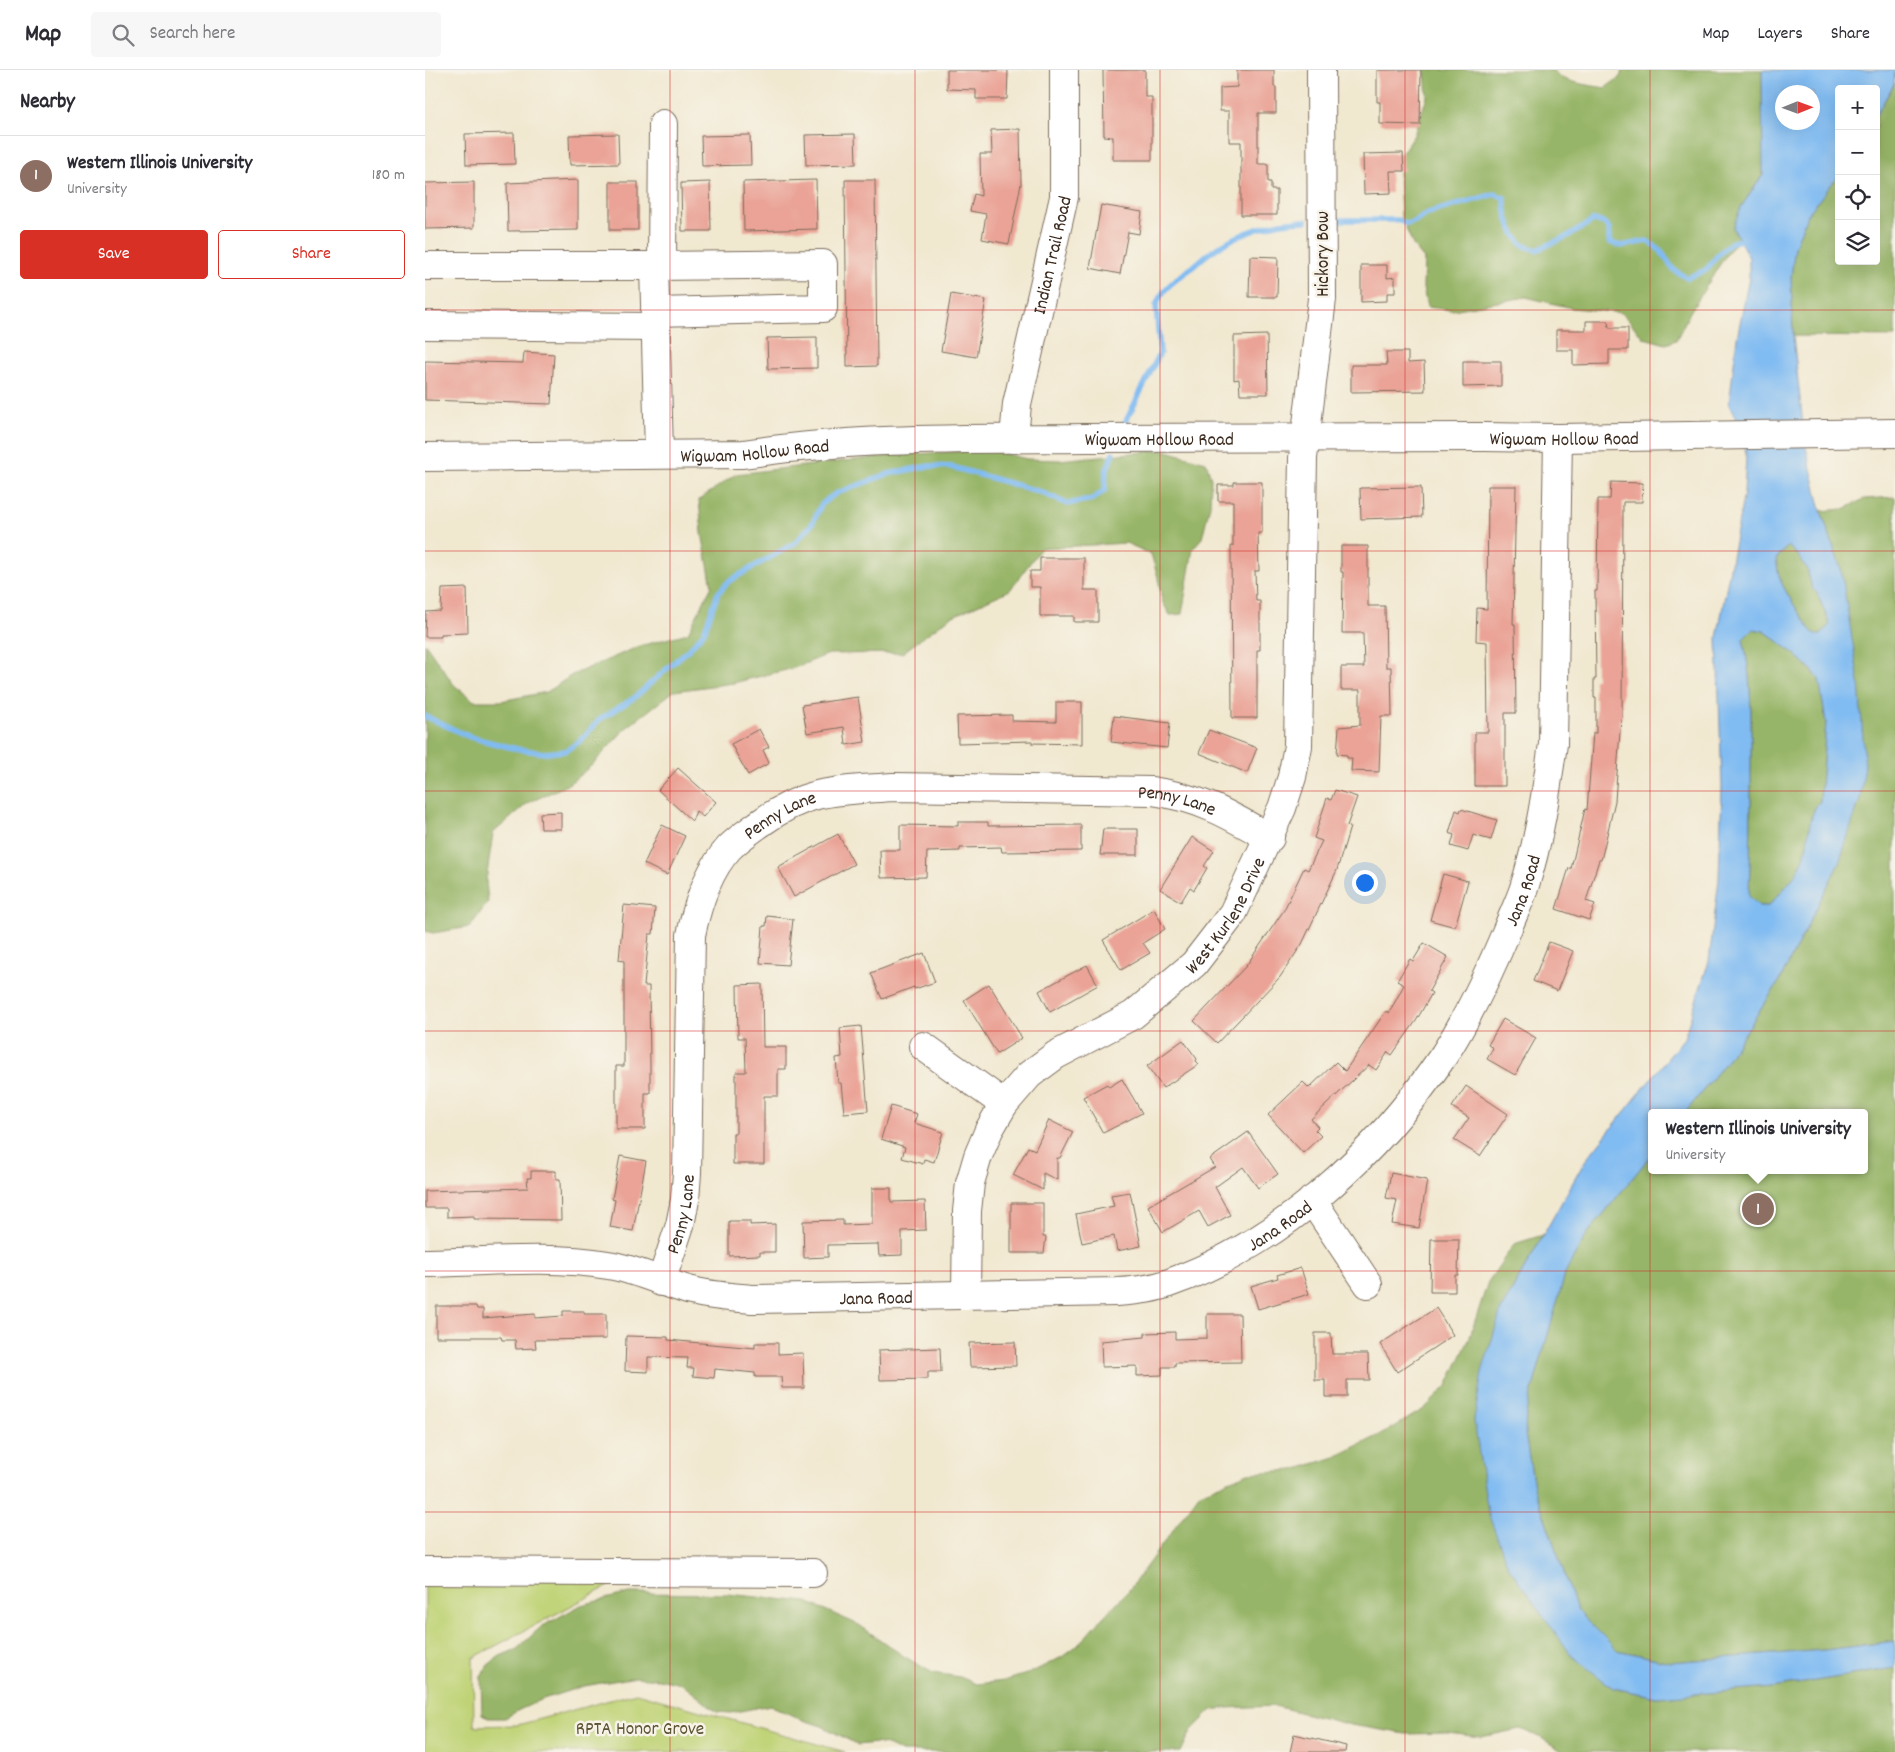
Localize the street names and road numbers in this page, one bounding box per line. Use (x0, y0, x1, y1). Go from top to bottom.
street label: Indian Trail Road (1028, 194, 1081, 318)
street label: Hickory Bow (1311, 211, 1338, 297)
street label: Wigwam Hollow Road (1489, 427, 1639, 455)
street label: Wigwam Hollow Road (1085, 428, 1234, 455)
street label: Wigwam Hollow Road (680, 434, 830, 472)
street label: Penny Lane (1138, 781, 1220, 825)
street label: Penny Lane (739, 786, 820, 848)
street label: Jana Road (1500, 853, 1550, 931)
street label: West Kurlene Drive (1181, 854, 1274, 983)
street label: Penny Lane (661, 1174, 704, 1258)
street label: Jana Road (1243, 1196, 1319, 1260)
street label: Jana Road (839, 1286, 913, 1314)

